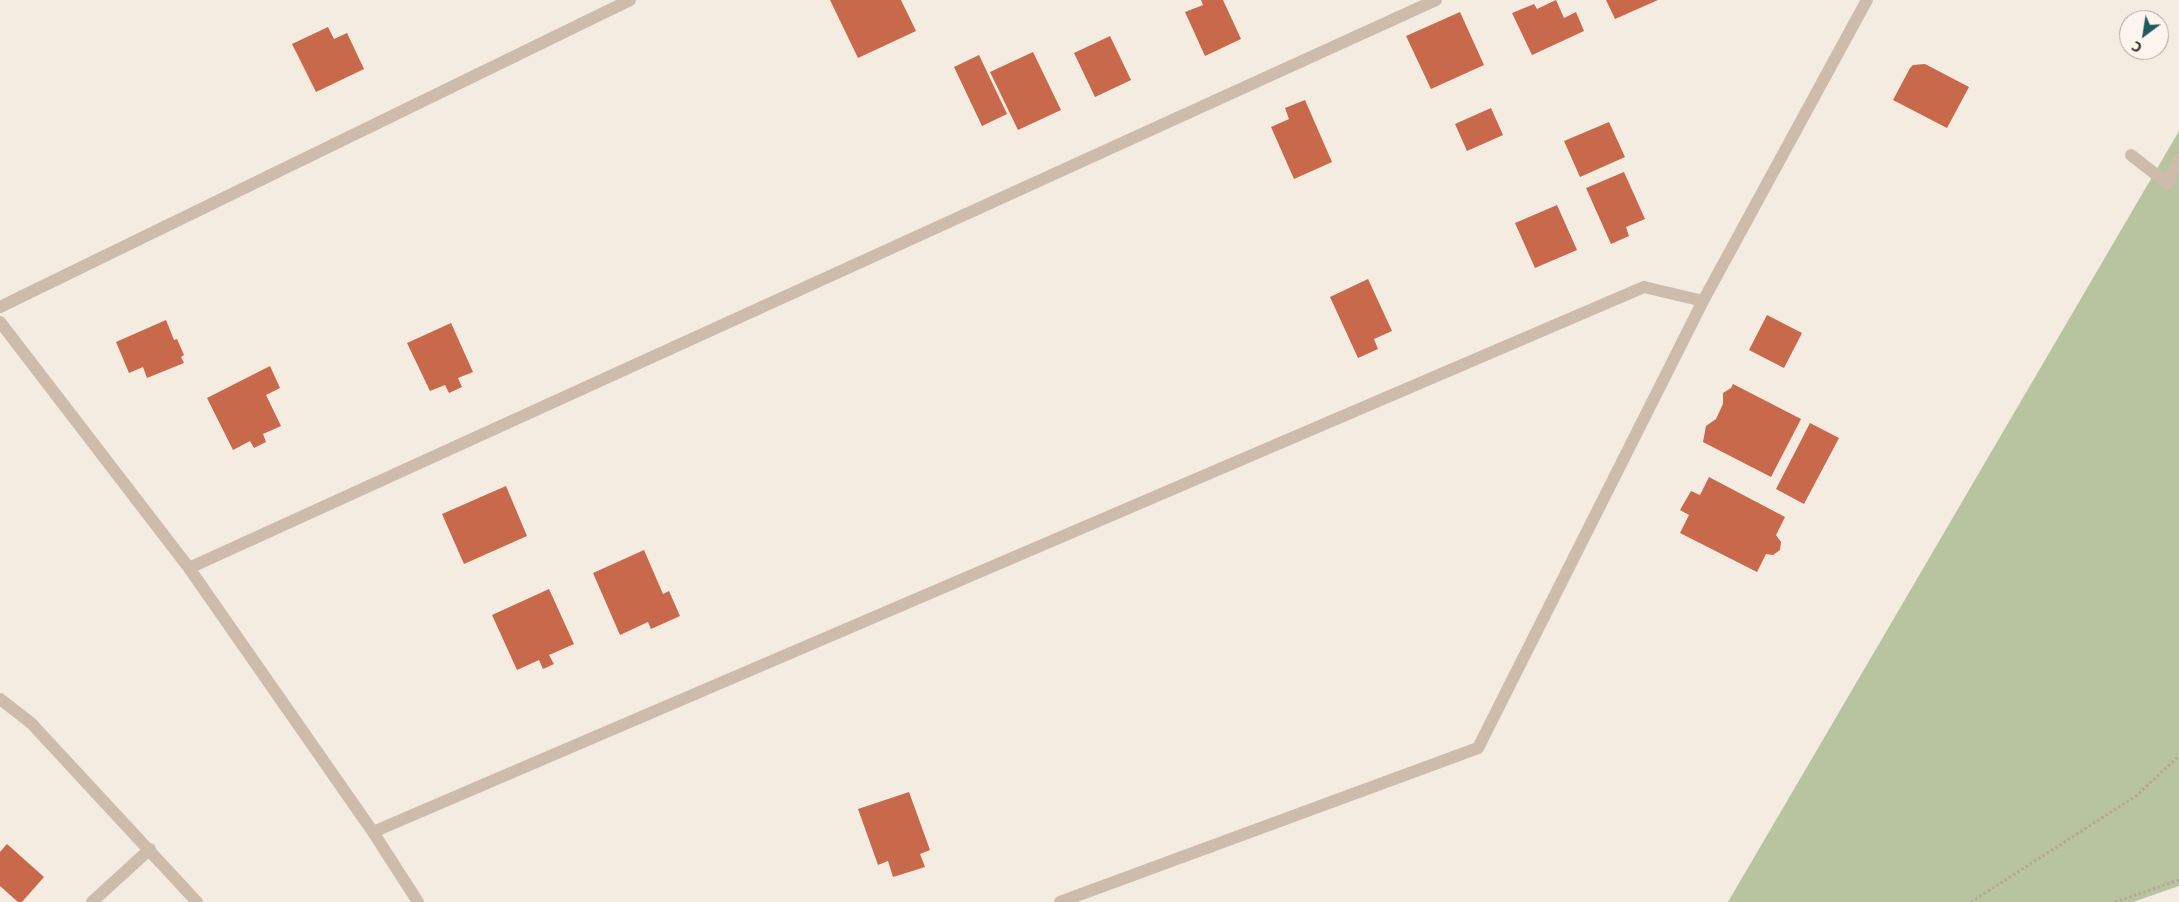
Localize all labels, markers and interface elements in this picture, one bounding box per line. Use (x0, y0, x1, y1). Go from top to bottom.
north arrow (2119, 10, 2169, 60)
text: С (2128, 37, 2145, 58)

